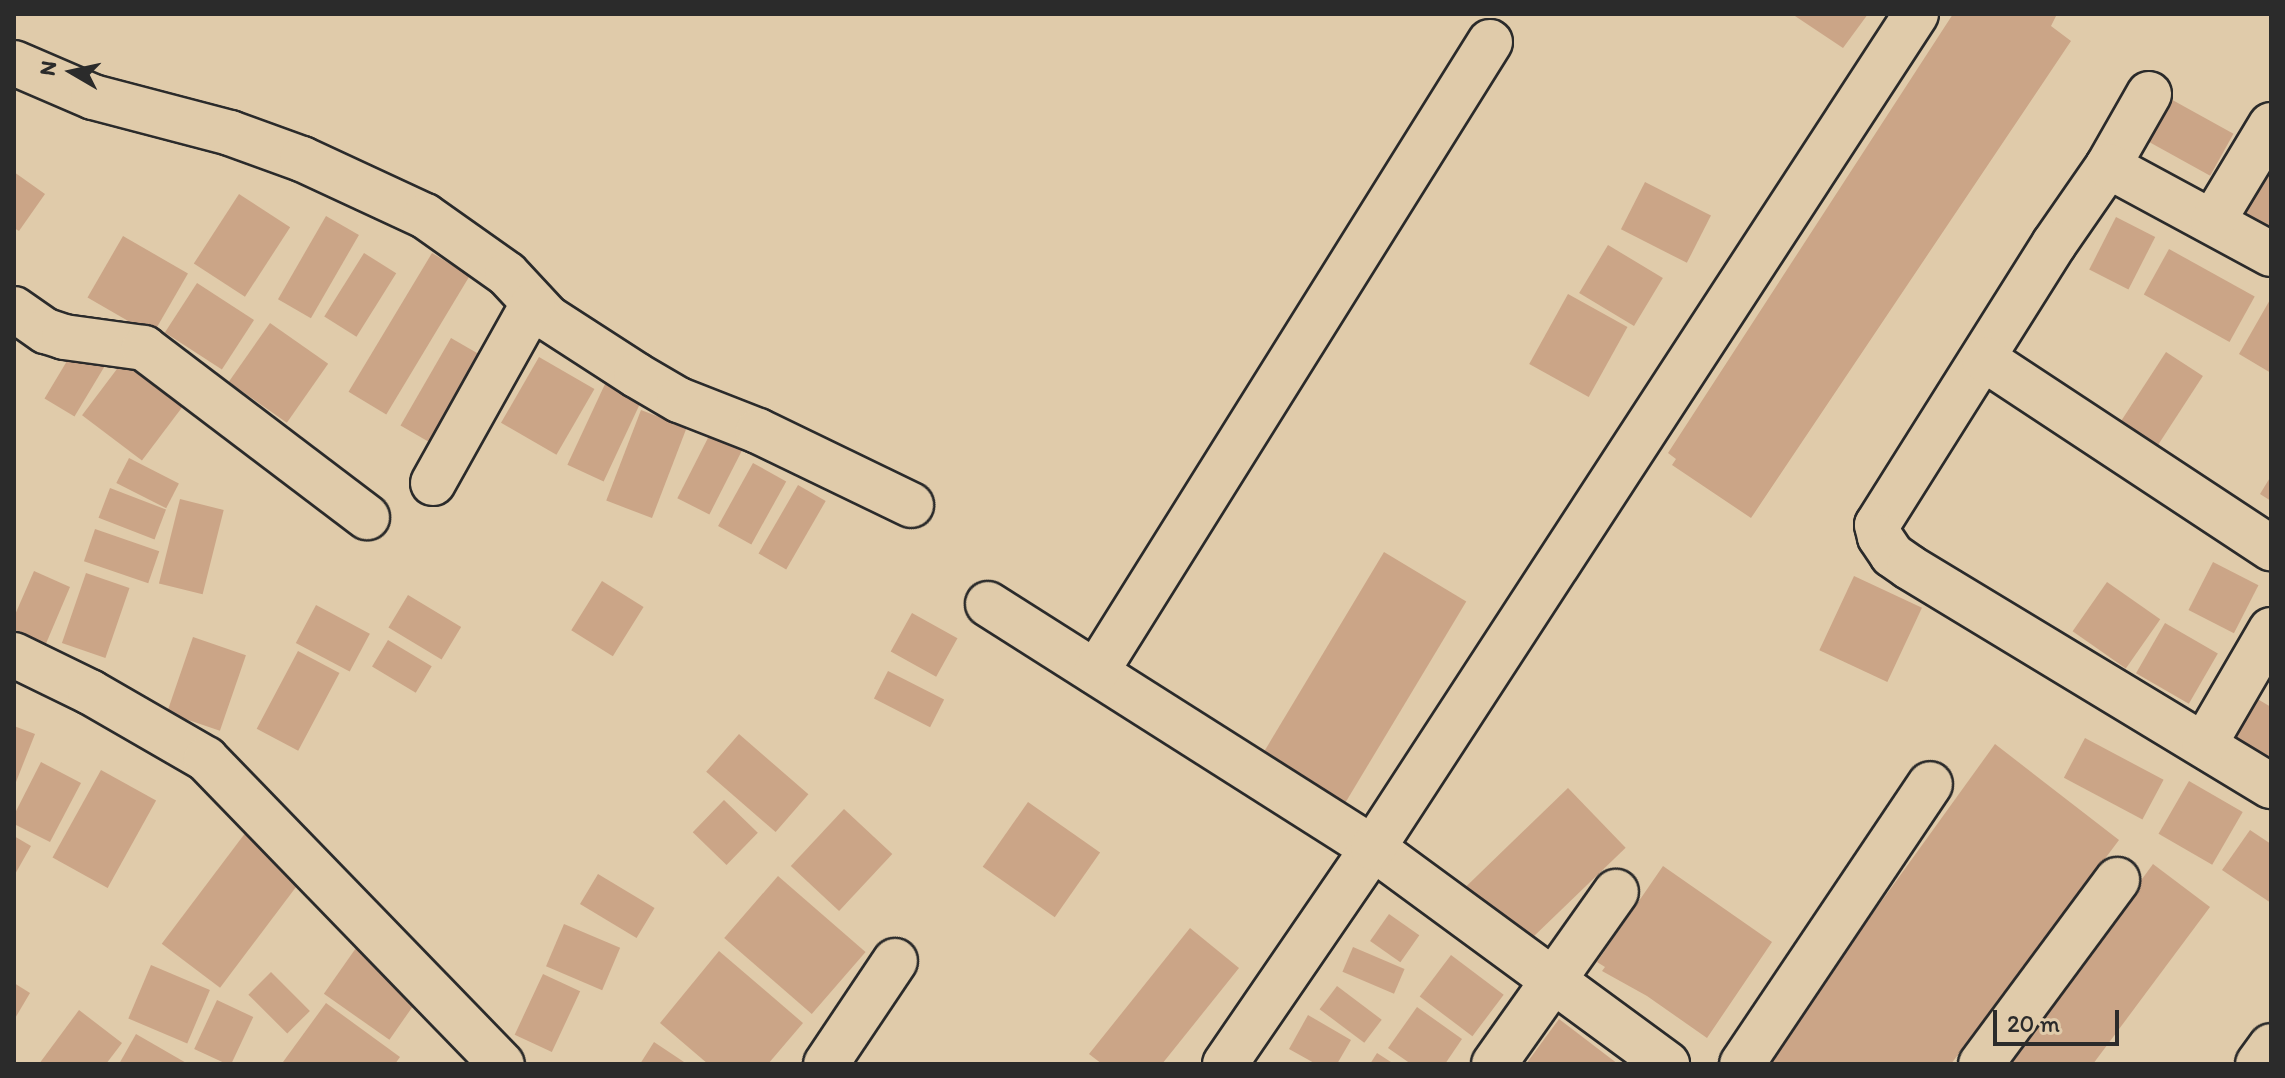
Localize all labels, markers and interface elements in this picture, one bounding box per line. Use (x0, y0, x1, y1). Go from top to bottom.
north arrow (32, 32, 112, 112)
text: N (33, 59, 62, 78)
scale bar (1997, 994, 2123, 1044)
text: 20 m (2007, 1009, 2060, 1038)

